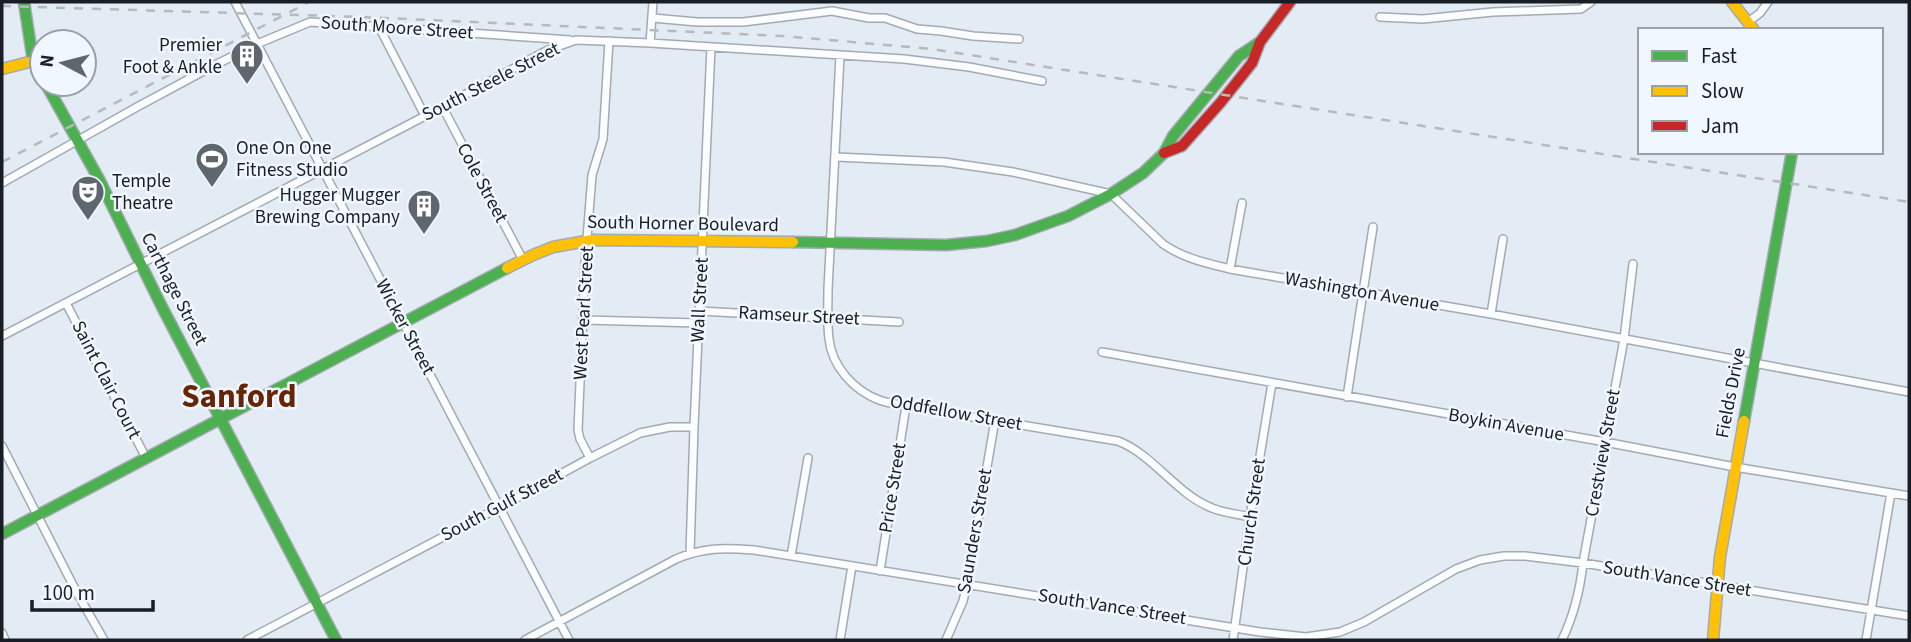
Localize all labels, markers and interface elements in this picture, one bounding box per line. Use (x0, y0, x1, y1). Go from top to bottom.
street label: South Moore Street (320, 9, 475, 47)
north arrow (28, 28, 98, 98)
legend (1638, 28, 1883, 154)
place label: Premier Foot & Ankle (123, 32, 222, 81)
street label: South Steele Street (417, 35, 565, 128)
building icon: Premier Foot & Ankle (228, 37, 266, 86)
text: Fast (1701, 41, 1737, 71)
text: N (33, 53, 62, 69)
text: Slow (1701, 76, 1744, 106)
text: Jam (1701, 111, 1739, 141)
place label: One On One Fitness Studio (236, 135, 348, 184)
street label: Cole Street (450, 138, 515, 228)
sports icon: One On One Fitness Studio (193, 140, 231, 189)
place label: Temple Theatre (112, 168, 173, 217)
theatre icon: Temple Theatre (69, 173, 107, 222)
place label: Hugger Mugger Brewing Company (255, 182, 400, 231)
building icon: Hugger Mugger Brewing Company (405, 187, 443, 236)
street label: South Horner Boulevard (587, 209, 779, 239)
street label: Carthage Street (134, 228, 214, 351)
street label: West Pearl Street (567, 245, 601, 381)
street label: Wall Street (684, 256, 716, 343)
street label: Washington Avenue (1283, 265, 1441, 319)
street label: Wicker Street (368, 274, 442, 380)
street label: Ramseur Street (737, 299, 861, 333)
street label: Saint Clair Court (64, 316, 148, 444)
street label: Fields Drive (1709, 345, 1753, 441)
district label: Sanford (181, 373, 297, 420)
street label: Crestview Street (1579, 387, 1628, 519)
street label: Oddfellow Street (888, 388, 1025, 438)
street label: Boykin Avenue (1446, 402, 1566, 448)
street label: Price Street (873, 440, 914, 535)
street label: Church Street (1231, 456, 1273, 568)
street label: South Gulf Street (436, 461, 569, 549)
street label: Saunders Street (951, 466, 999, 596)
street label: South Vance Street (1601, 554, 1754, 604)
scale bar (32, 568, 152, 612)
text: 100 m (42, 578, 95, 608)
street label: South Vance Street (1036, 582, 1189, 632)

